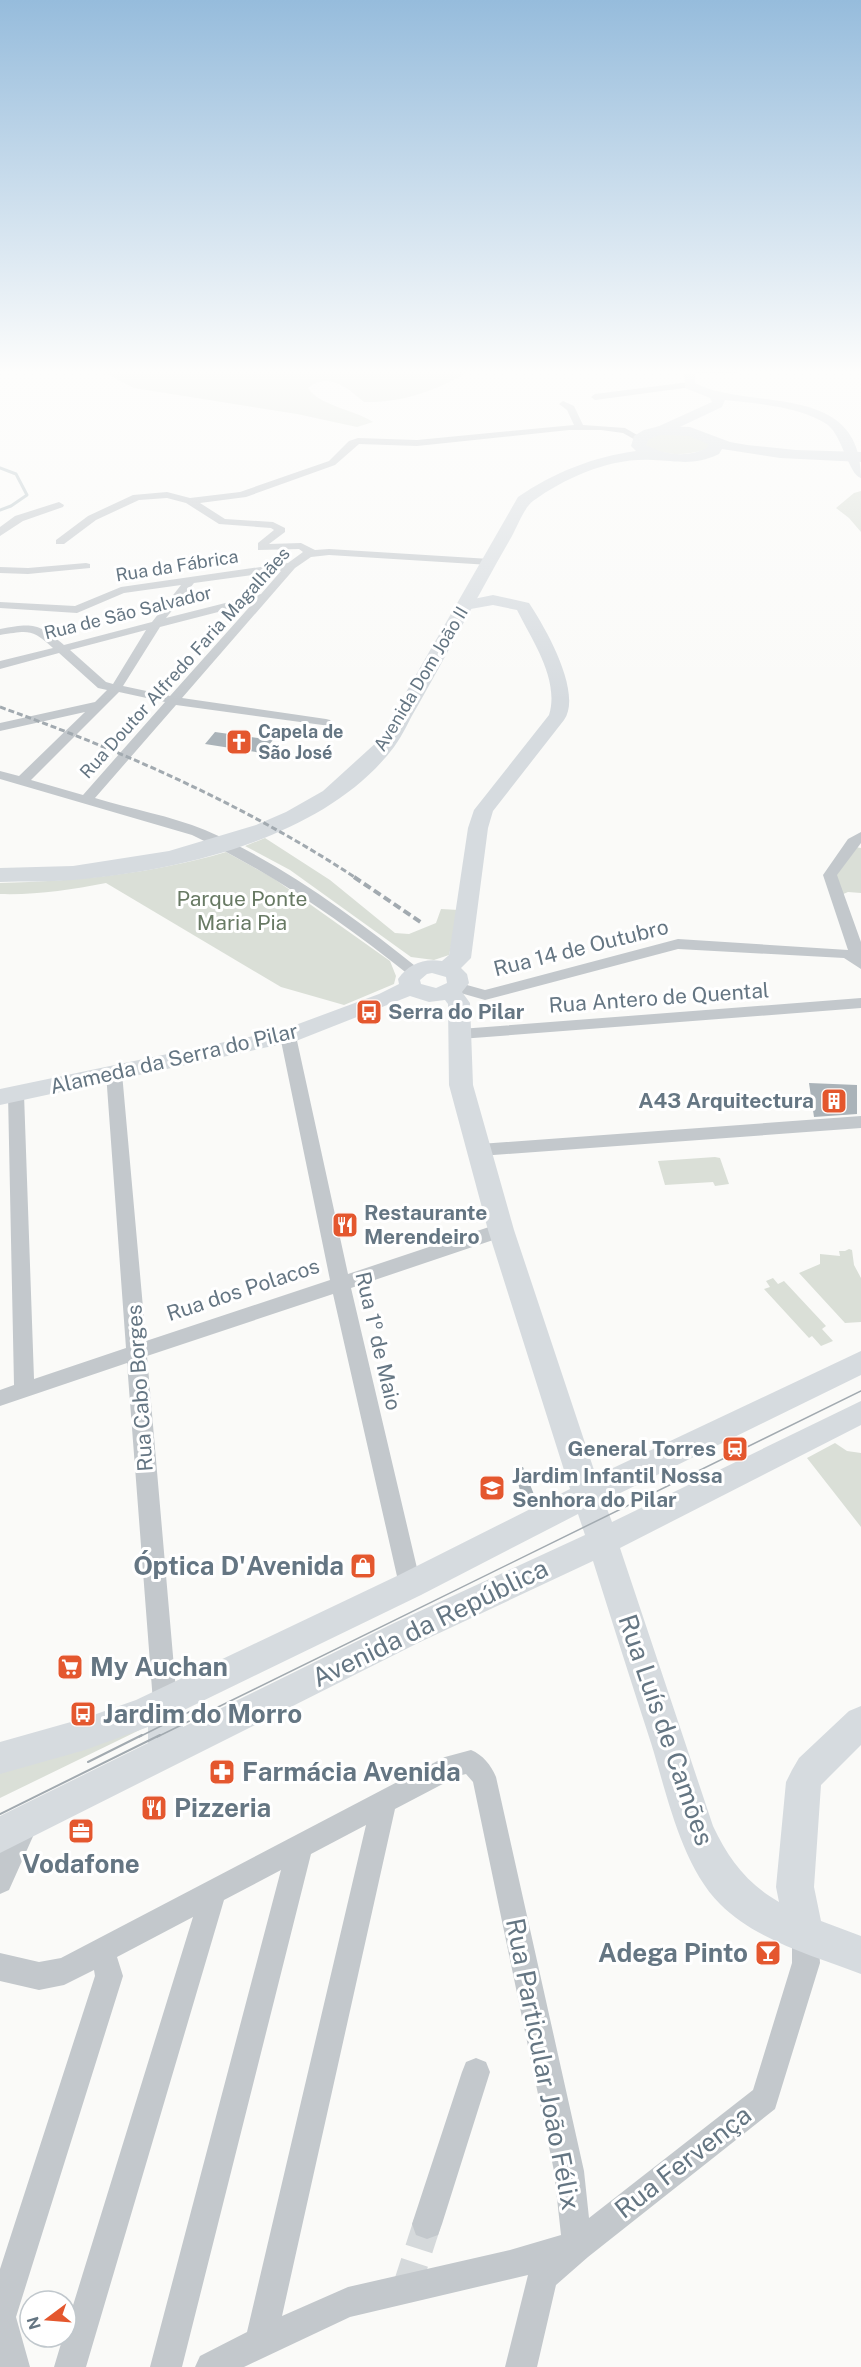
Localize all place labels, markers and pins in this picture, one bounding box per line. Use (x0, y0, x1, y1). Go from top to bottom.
place label: Capela de São José (258, 721, 343, 763)
church icon: Capela de São José (224, 727, 254, 757)
bus stop icon: Serra do Pilar (354, 997, 384, 1027)
place label: Serra do Pilar (388, 999, 525, 1024)
building icon: A43 Arquitectura (819, 1086, 849, 1116)
place label: A43 Arquitectura (638, 1088, 814, 1113)
place label: Restaurante Merendeiro (364, 1200, 487, 1249)
restaurant icon: Restaurante Merendeiro (330, 1210, 360, 1240)
station icon: General Torres (720, 1434, 750, 1464)
place label: General Torres (568, 1436, 716, 1461)
place label: Jardim Infantil Nossa Senhora do Pilar (512, 1463, 723, 1512)
school or university icon: Jardim Infantil Nossa Senhora do Pilar (477, 1473, 507, 1503)
place label: Óptica D'Avenida (133, 1550, 344, 1581)
shop icon: Óptica D'Avenida (348, 1551, 378, 1581)
place label: My Auchan (90, 1651, 228, 1682)
supermarket icon: My Auchan (55, 1652, 85, 1682)
place label: Jardim do Morro (103, 1698, 302, 1729)
bus stop icon: Jardim do Morro (68, 1699, 98, 1729)
place label: Farmácia Avenida (242, 1756, 461, 1787)
pharmacy icon: Farmácia Avenida (207, 1757, 237, 1787)
place label: Pizzeria (174, 1792, 271, 1823)
restaurant icon: Pizzeria (139, 1793, 169, 1823)
office icon: Vodafone (66, 1816, 96, 1846)
place label: Vodafone (22, 1848, 140, 1879)
place label: Adega Pinto (598, 1937, 748, 1968)
bar icon: Adega Pinto (753, 1938, 783, 1968)

